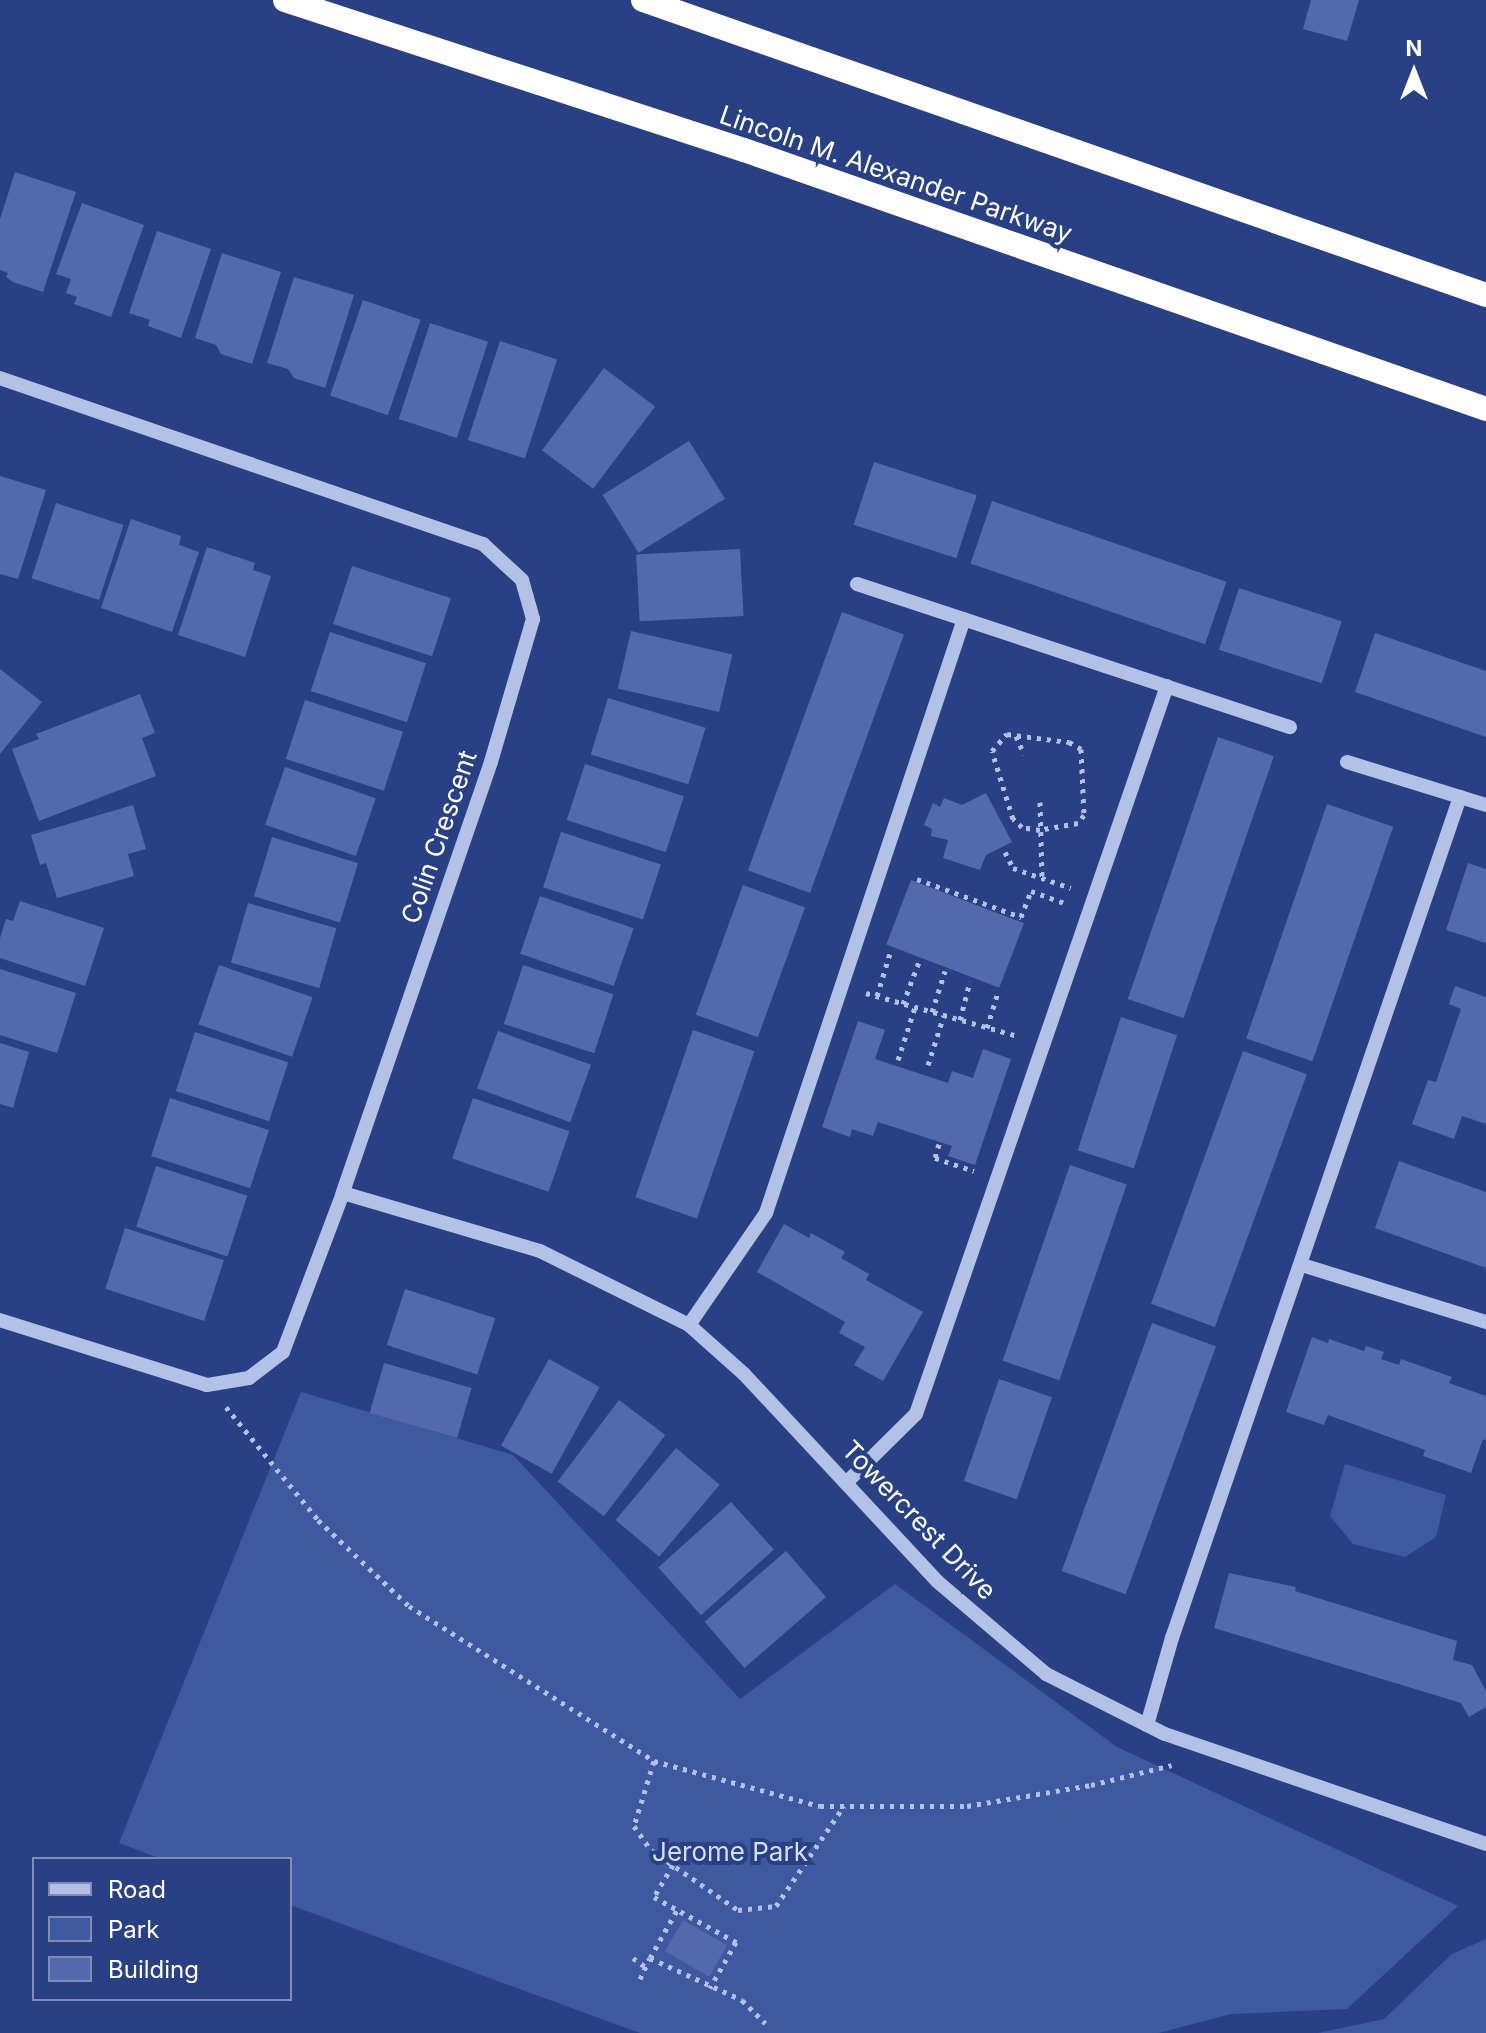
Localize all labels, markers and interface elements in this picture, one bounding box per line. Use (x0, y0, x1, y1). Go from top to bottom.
north arrow (1374, 32, 1454, 112)
text: N (1406, 35, 1422, 61)
street label: Lincoln M. Alexander Parkway (716, 99, 1076, 249)
street label: Colin Crescent (395, 746, 483, 928)
street label: Towercrest Drive (835, 1434, 1003, 1606)
park label: Jerome Park (652, 1836, 808, 1868)
legend (32, 1857, 292, 2001)
text: Road (108, 1875, 166, 1904)
text: Park (108, 1915, 159, 1944)
text: Building (108, 1955, 199, 1984)

